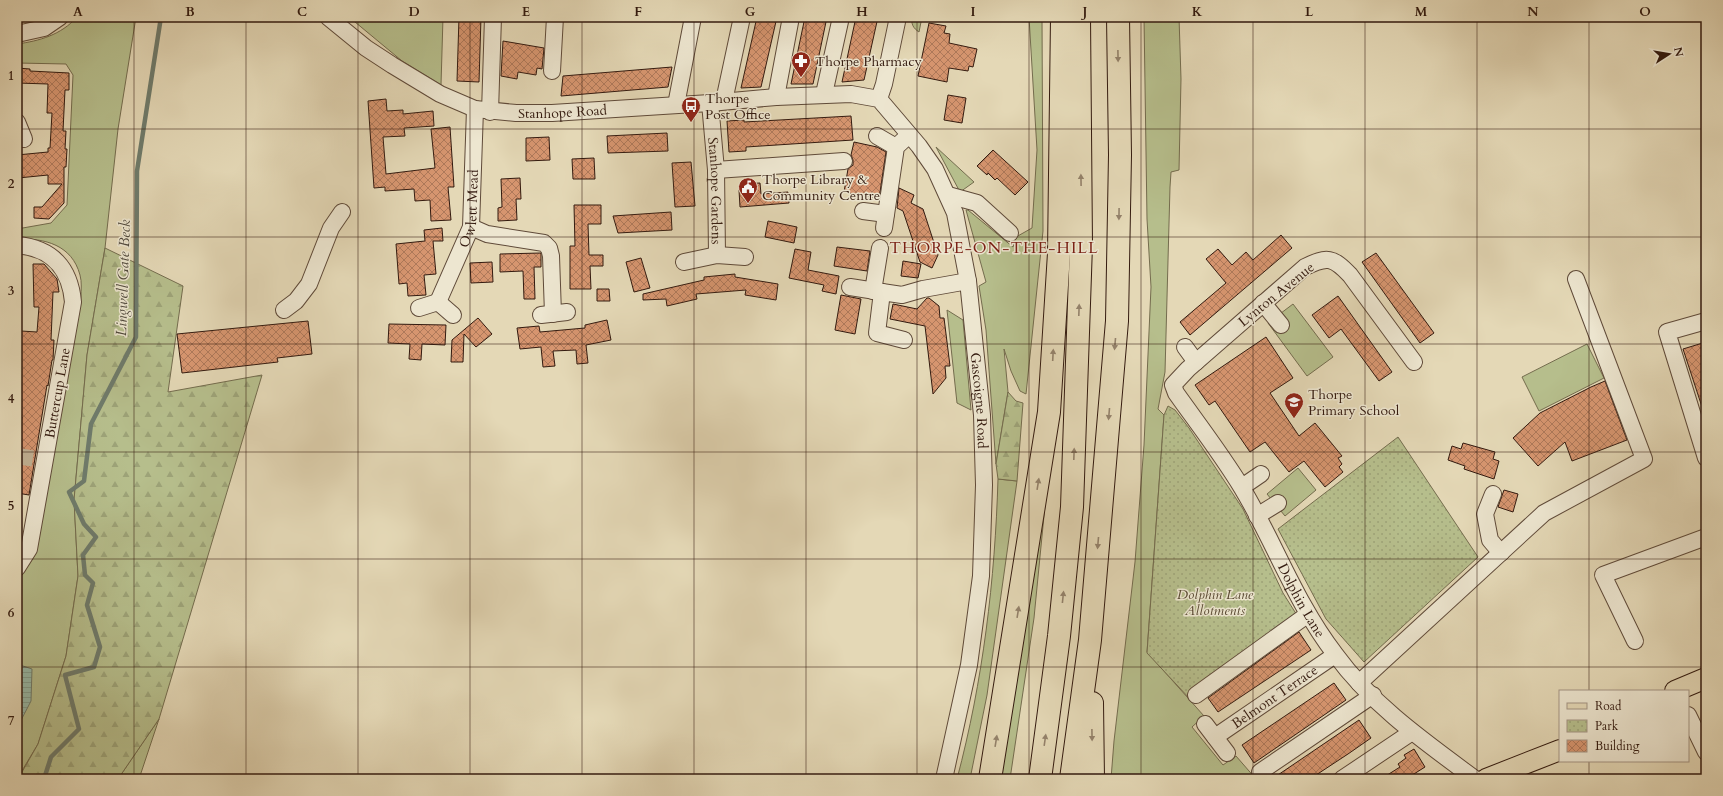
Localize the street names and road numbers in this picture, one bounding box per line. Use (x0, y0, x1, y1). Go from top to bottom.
street label: Stanhope Road (518, 101, 608, 123)
street label: Stanhope Gardens (703, 137, 726, 245)
street label: Owlett Mead (454, 169, 483, 251)
street label: Lynton Avenue (1234, 258, 1318, 331)
street label: Buttercup Lane (40, 346, 75, 440)
street label: Gascoigne Road (966, 352, 992, 449)
street label: Dolphin Lane (1273, 560, 1329, 641)
street label: Belmont Terrace (1228, 661, 1322, 733)

